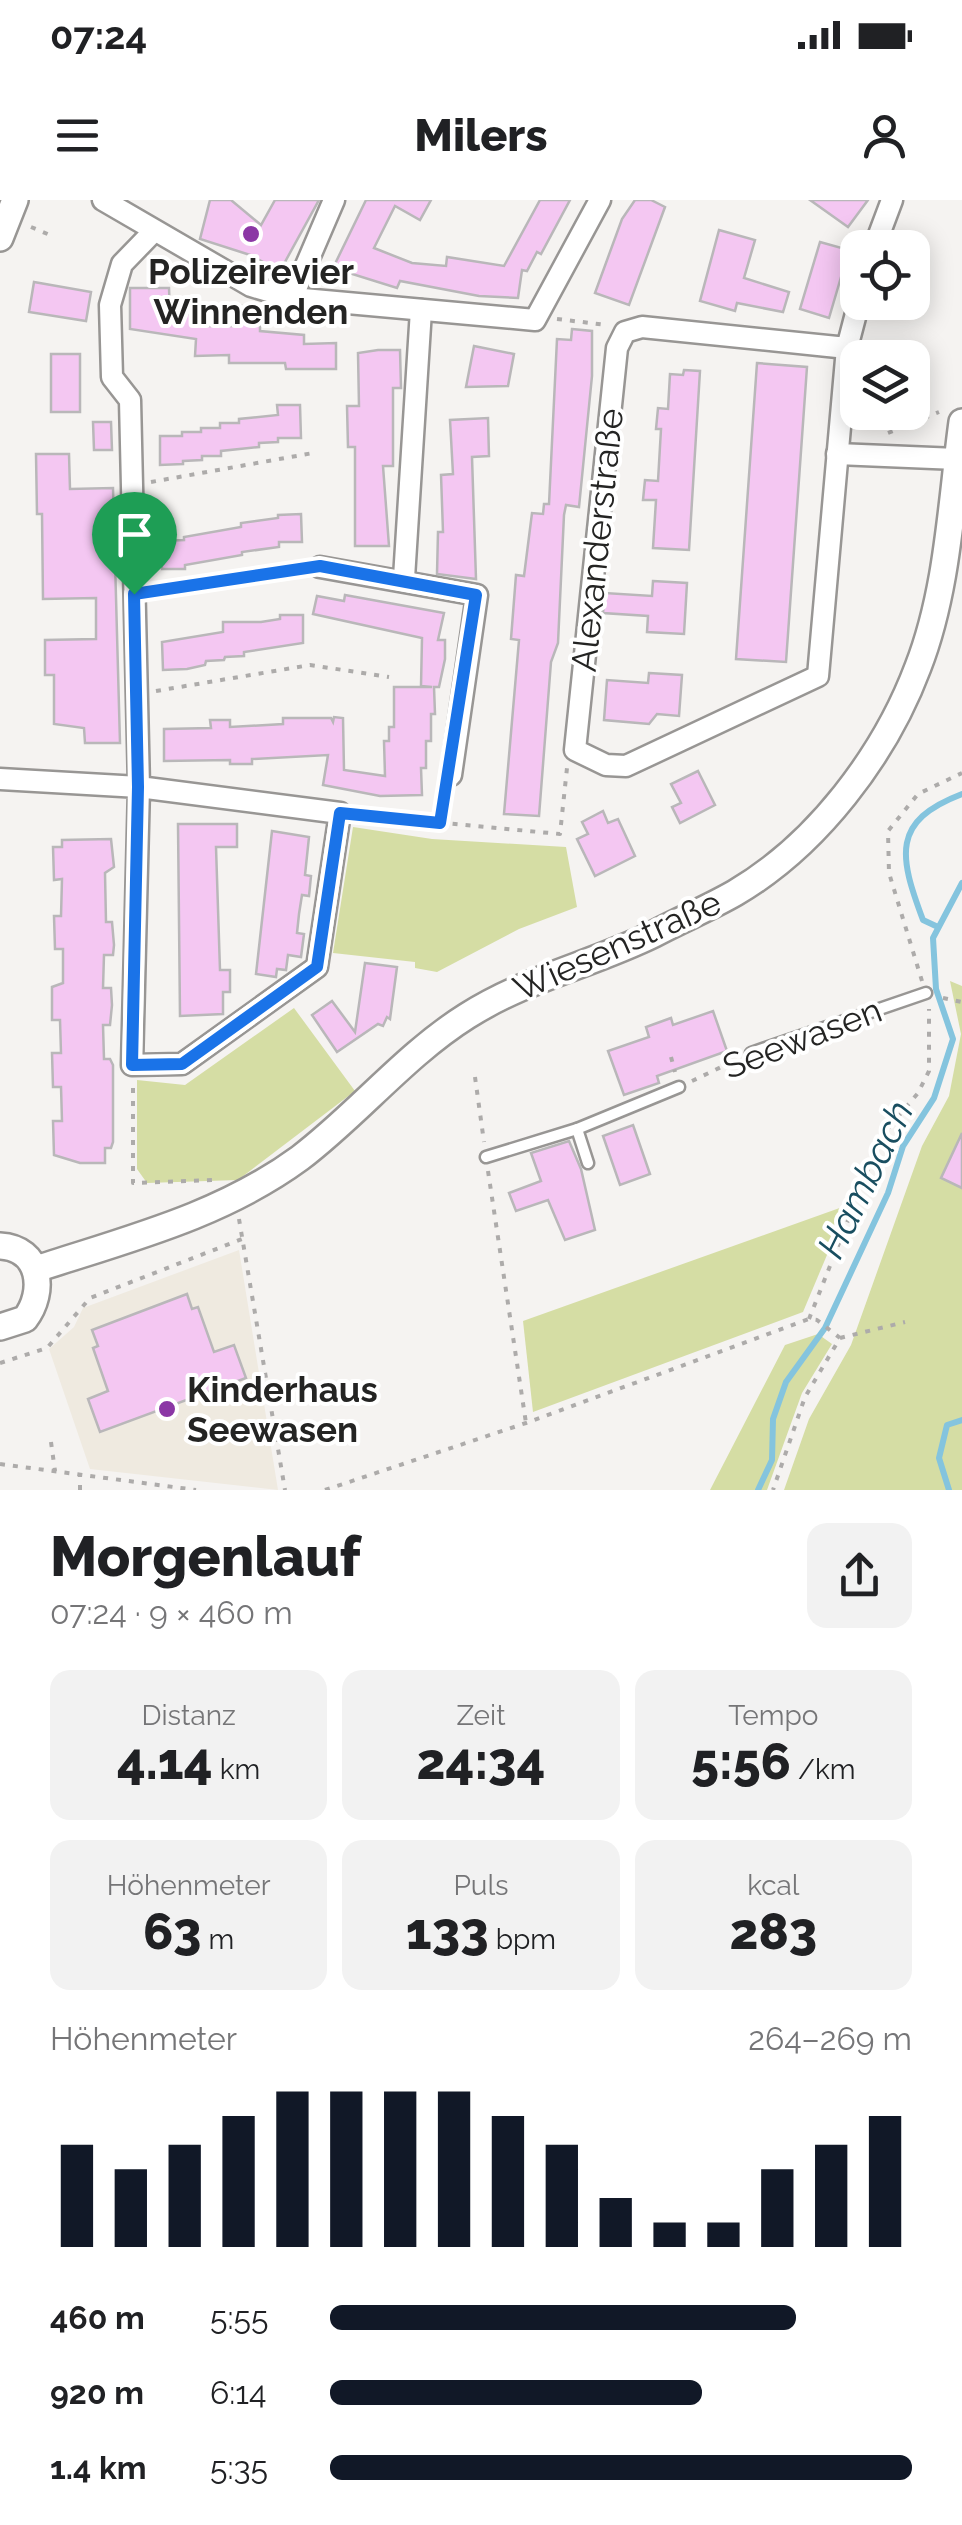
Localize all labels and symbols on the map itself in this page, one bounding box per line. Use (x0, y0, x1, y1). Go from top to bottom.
marker: Polizeirevier Winnenden (240, 223, 262, 245)
place label: Polizeirevier Winnenden (148, 251, 354, 332)
street label: Alexanderstraße (563, 406, 631, 674)
pin (92, 492, 177, 595)
street label: Wiesenstraße (507, 881, 727, 1009)
street label: Seewasen (717, 989, 887, 1087)
water label: Hambach (808, 1093, 922, 1265)
place label: Kinderhaus Seewasen (187, 1369, 378, 1450)
marker: Kinderhaus Seewasen (156, 1398, 178, 1420)

